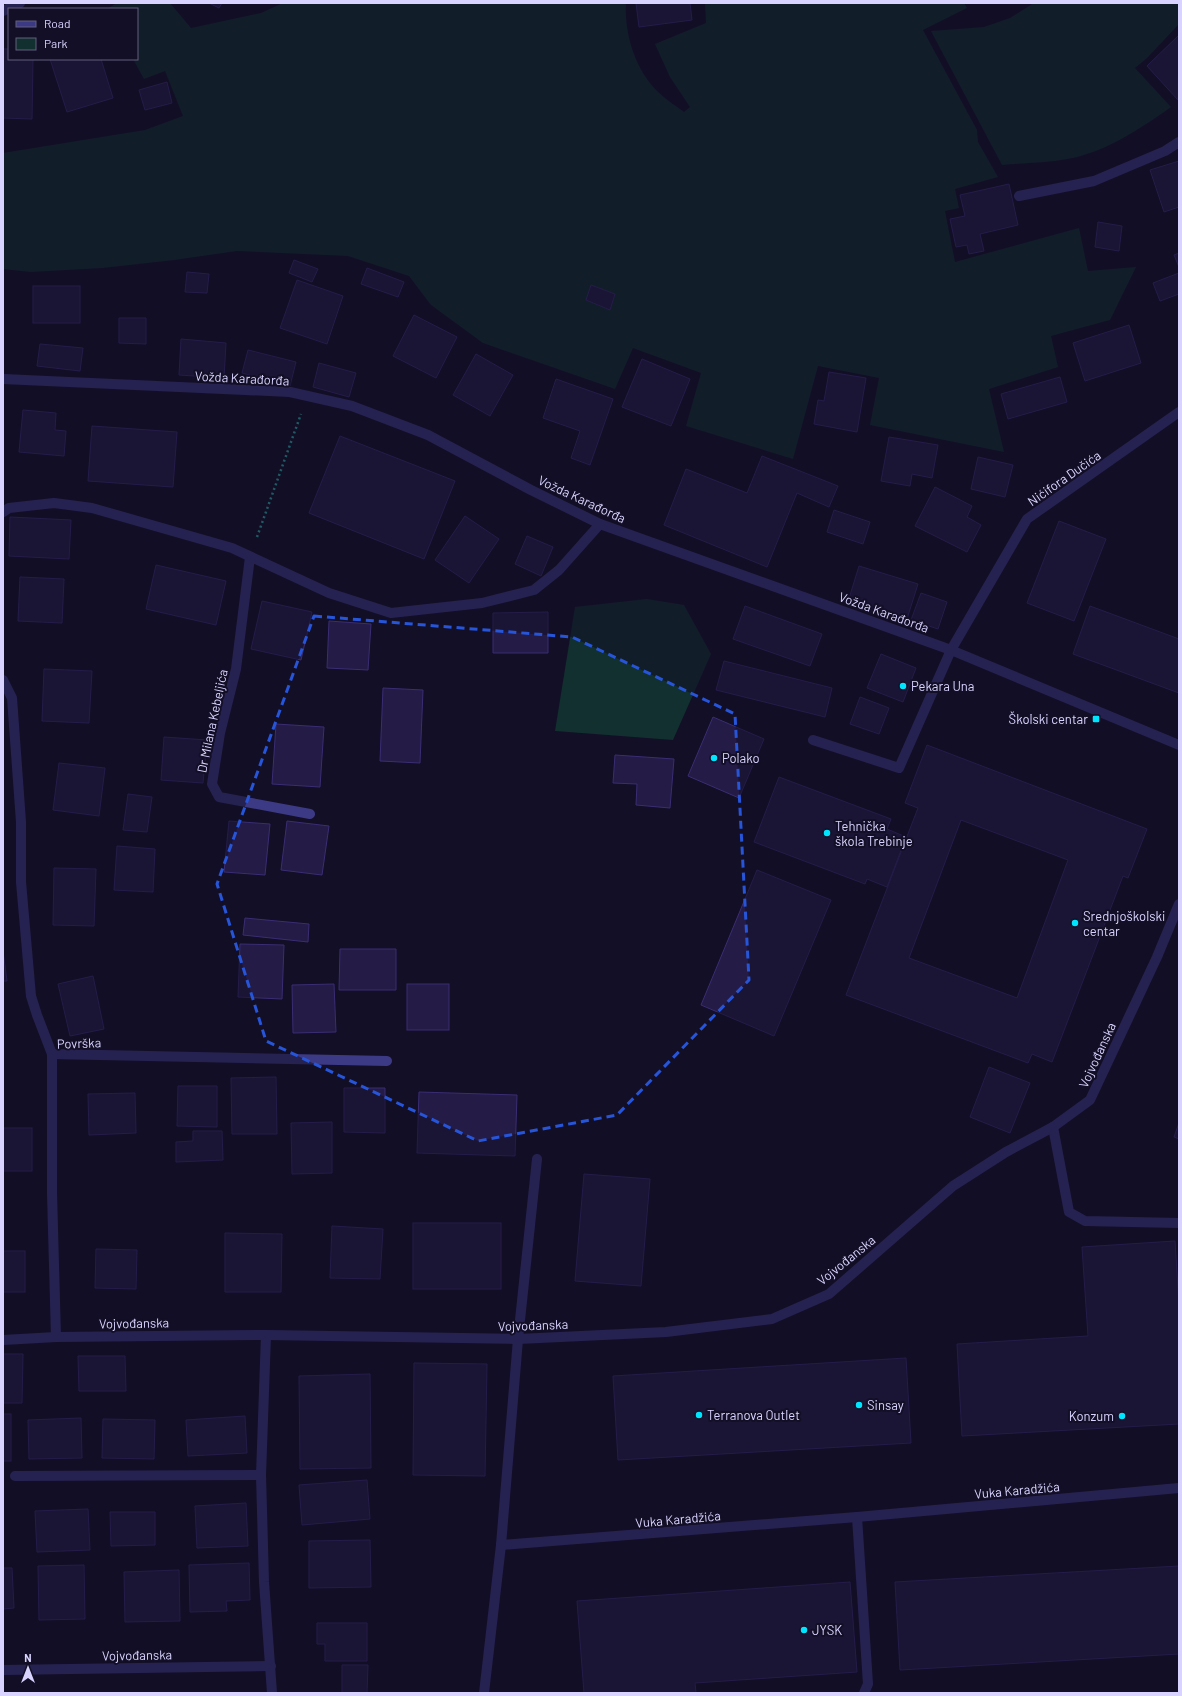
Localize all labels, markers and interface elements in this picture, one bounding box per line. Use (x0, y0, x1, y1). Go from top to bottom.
legend (8, 8, 138, 60)
text: Road (44, 16, 71, 30)
text: Park (44, 36, 68, 50)
street label: Vožda Karađorđa (194, 368, 290, 388)
street label: Nićifora Dučića (1024, 447, 1104, 509)
street label: Vožda Karađorđa (536, 472, 628, 526)
street label: Vožda Karađorđa (837, 588, 931, 636)
street label: Dr Milana Kebeljića (193, 668, 231, 774)
place label: Pekara Una (911, 678, 974, 694)
marker: Pekara Una (898, 681, 908, 691)
place label: Školski centar (1009, 711, 1088, 727)
marker: Školski centar (1091, 714, 1101, 724)
place label: Polako (722, 750, 760, 766)
marker: Polako (709, 753, 719, 763)
place label: Tehnička škola Trebinje (835, 818, 913, 849)
marker: Tehnička škola Trebinje (822, 828, 832, 838)
place label: Srednjoškolski centar (1083, 908, 1165, 939)
marker: Srednjoškolski centar (1070, 918, 1080, 928)
street label: Vojvođanska (1075, 1020, 1119, 1090)
street label: Površka (56, 1034, 102, 1052)
street label: Vojvođanska (814, 1232, 878, 1288)
street label: Vojvođanska (99, 1314, 169, 1332)
street label: Vojvođanska (498, 1316, 568, 1334)
place label: Sinsay (867, 1397, 904, 1413)
marker: Sinsay (854, 1400, 864, 1410)
place label: Terranova Outlet (707, 1407, 800, 1423)
place label: Konzum (1069, 1408, 1114, 1424)
marker: Terranova Outlet (694, 1410, 704, 1420)
marker: Konzum (1117, 1411, 1127, 1421)
street label: Vuka Karadžića (974, 1478, 1060, 1502)
street label: Vuka Karadžića (635, 1507, 721, 1531)
place label: JYSK (812, 1622, 842, 1638)
marker: JYSK (799, 1625, 809, 1635)
street label: Vojvođanska (102, 1646, 172, 1664)
north arrow (8, 1648, 48, 1688)
text: N (24, 1651, 32, 1664)

